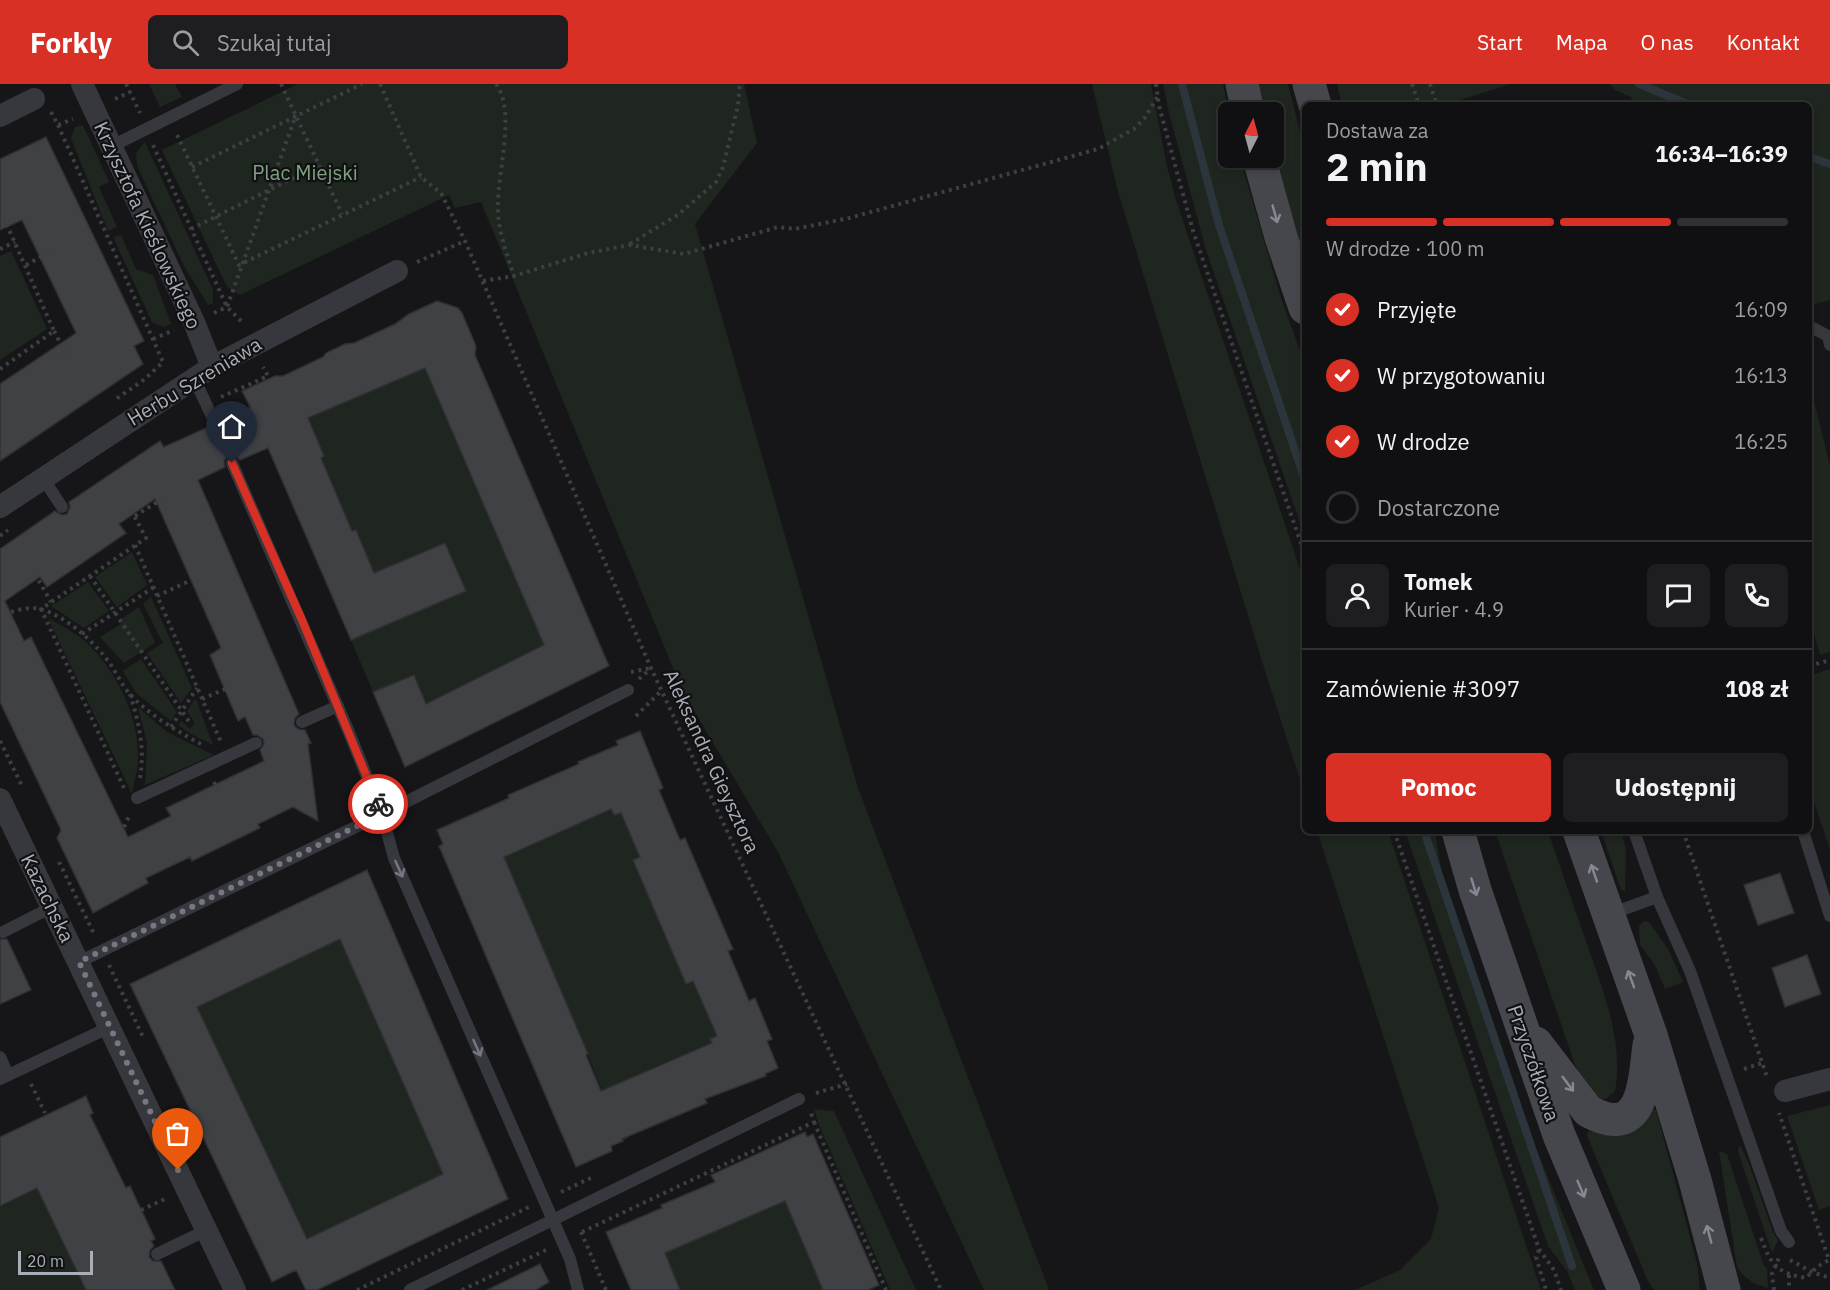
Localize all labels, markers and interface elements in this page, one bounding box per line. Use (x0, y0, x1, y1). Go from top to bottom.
search box (148, 15, 568, 69)
text: Forkly (30, 24, 112, 61)
icon: search (169, 26, 202, 59)
text: Szukaj tutaj (217, 28, 332, 57)
text: Start (1477, 28, 1523, 56)
text: Mapa (1556, 28, 1608, 56)
text: O nas (1641, 28, 1694, 56)
text: Kontakt (1727, 28, 1800, 56)
north arrow (1218, 102, 1284, 168)
map controls (1218, 102, 1284, 168)
street label: Krzysztofa Kieślowskiego (88, 117, 208, 333)
text: Dostawa za (1326, 117, 1428, 144)
text: 16:34–16:39 (1655, 139, 1788, 168)
text: 2 min (1326, 141, 1428, 192)
park label: Plac Miejski (252, 159, 358, 186)
one-way arrow (1269, 204, 1281, 223)
text: W drodze · 100 m (1326, 235, 1484, 262)
icon: check (1326, 293, 1359, 326)
text: Przyjęte (1377, 295, 1457, 324)
text: 16:09 (1734, 296, 1788, 323)
street label: Herbu Szreniawa (122, 330, 266, 432)
icon: check (1326, 359, 1359, 392)
text: W przygotowaniu (1377, 361, 1546, 390)
text: 16:13 (1734, 362, 1788, 389)
pin (206, 401, 257, 463)
icon: home (215, 410, 248, 443)
icon: check (1326, 425, 1359, 458)
text: W drodze (1377, 427, 1470, 456)
text: 16:25 (1734, 428, 1788, 455)
text: Dostarczone (1377, 493, 1500, 522)
button: person (1326, 564, 1389, 627)
button: chat (1647, 564, 1710, 627)
button: phone (1725, 564, 1788, 627)
text: Tomek (1404, 567, 1473, 596)
text: Kurier · 4.9 (1404, 596, 1504, 623)
street label: Aleksandra Gieysztora (657, 665, 767, 858)
text: Zamówienie #3097 (1326, 674, 1520, 703)
text: 108 zł (1725, 674, 1788, 703)
button: Pomoc (1326, 753, 1551, 822)
button: Udostępnij (1563, 753, 1788, 822)
courier (348, 774, 408, 834)
icon: bike (362, 788, 395, 821)
street label: Kazachska (15, 849, 81, 947)
one-way arrow (393, 860, 405, 878)
one-way arrow (1588, 864, 1599, 883)
one-way arrow (1469, 877, 1480, 896)
one-way arrow (1625, 971, 1636, 989)
street label: Przyczółkowa (1501, 1001, 1567, 1125)
one-way arrow (472, 1038, 483, 1057)
one-way arrow (1561, 1076, 1574, 1092)
pin (152, 1108, 203, 1170)
icon: bag (161, 1117, 194, 1150)
one-way arrow (1576, 1179, 1587, 1198)
one-way arrow (1703, 1224, 1714, 1243)
scale bar (18, 1248, 93, 1276)
text: 20 m (27, 1251, 64, 1271)

